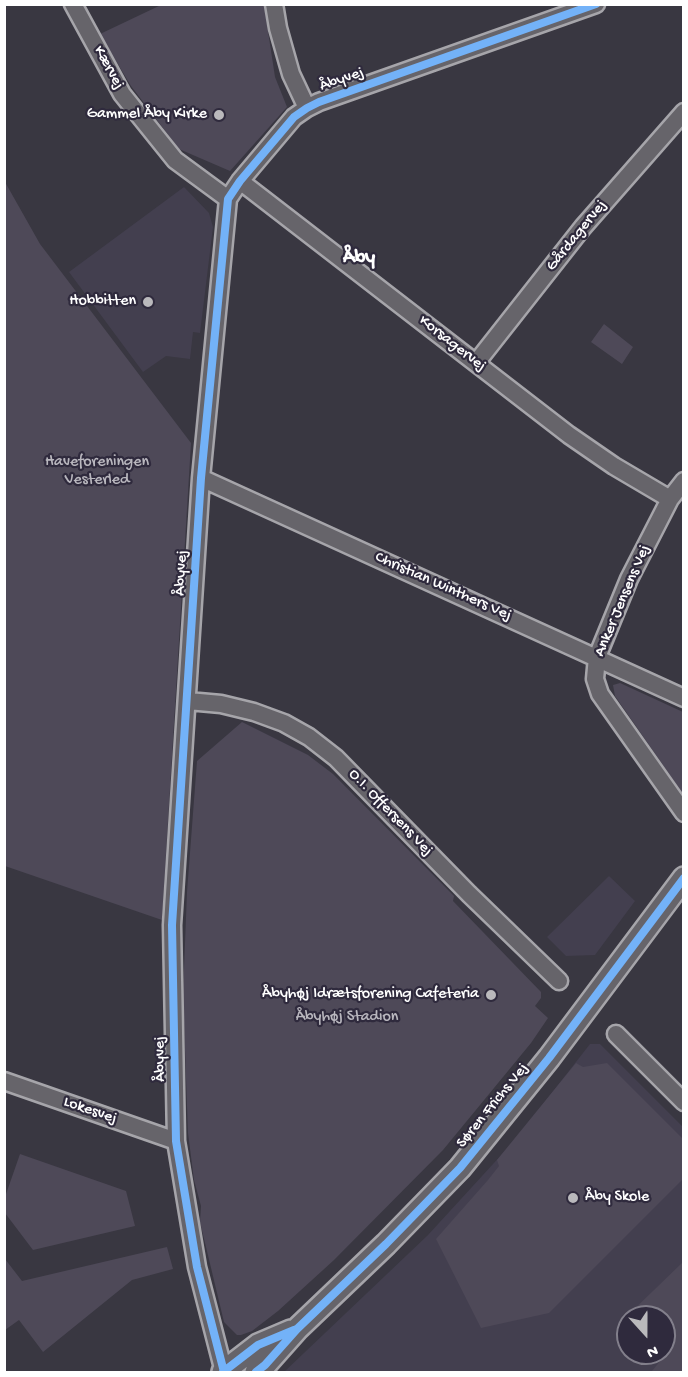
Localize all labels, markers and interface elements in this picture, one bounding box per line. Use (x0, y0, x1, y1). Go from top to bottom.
street label: Kærvej (88, 43, 128, 93)
street label: Åbyvej (317, 63, 367, 97)
place label: Gammel Åby Kirke (87, 105, 207, 125)
marker: Gammel Åby Kirke (212, 108, 226, 122)
street label: Gårdagervej (543, 197, 611, 275)
district label: Åby (343, 247, 375, 271)
place label: Hobbitten (69, 292, 136, 312)
marker: Hobbitten (141, 295, 155, 309)
street label: Korsagervej (414, 312, 490, 376)
park label: Haveforeningen Vesterled (45, 453, 149, 491)
street label: Anker Jensens Vej (591, 542, 655, 660)
street label: Christian Winthers Vej (372, 548, 514, 626)
street label: Åbyvej (171, 550, 193, 596)
street label: O.I. Offersens Vej (344, 765, 436, 861)
place label: Åbyhøj Idrætsforening Cafeteria (262, 985, 479, 1005)
marker: Åbyhøj Idrætsforening Cafeteria (484, 988, 498, 1002)
park label: Åbyhøj Stadion (296, 1008, 398, 1028)
street label: Åbyvej (151, 1036, 171, 1082)
street label: Søren Frichs Vej (453, 1060, 533, 1152)
street label: Lokesvej (61, 1093, 119, 1129)
place label: Åby Skole (585, 1188, 649, 1208)
marker: Åby Skole (566, 1191, 580, 1205)
north arrow (616, 1305, 676, 1365)
text: N (644, 1340, 660, 1361)

